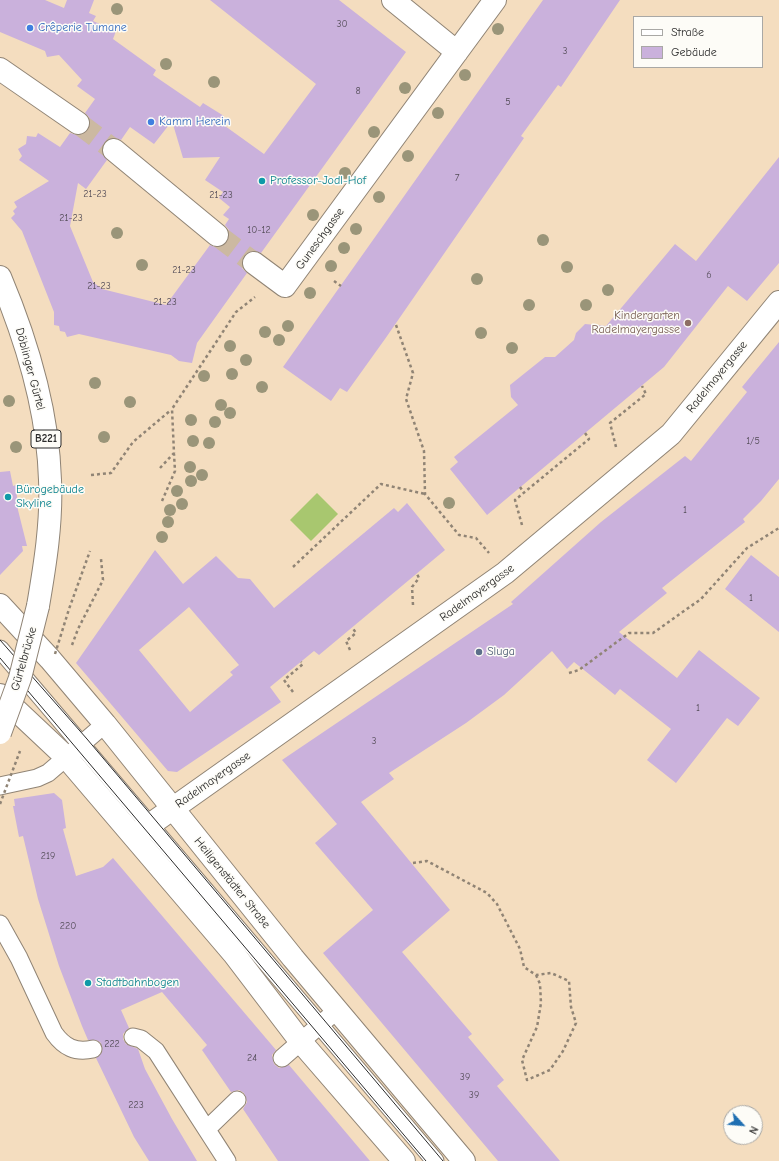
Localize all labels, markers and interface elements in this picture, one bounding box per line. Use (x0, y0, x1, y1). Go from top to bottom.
legend (633, 16, 763, 68)
house number: 30 (336, 18, 348, 30)
place label: Crêperie Tumane (38, 21, 127, 35)
marker: Crêperie Tumane (25, 23, 35, 33)
text: Straße (671, 25, 704, 39)
house number: 3 (562, 45, 568, 57)
text: Gebäude (671, 45, 717, 59)
house number: 8 (355, 85, 361, 97)
house number: 5 (505, 96, 511, 108)
place label: Kamm Herein (159, 115, 230, 129)
marker: Kamm Herein (146, 117, 156, 127)
house number: 7 (455, 172, 459, 184)
place label: Professor-Jodl-Hof (270, 174, 366, 188)
marker: Professor-Jodl-Hof (257, 176, 267, 186)
house number: 21-23 (83, 188, 107, 200)
house number: 21-23 (209, 189, 233, 201)
street label: Guneschgasse (293, 205, 347, 273)
house number: 21-23 (59, 212, 83, 224)
house number: 10-12 (247, 224, 271, 236)
house number: 21-23 (172, 264, 196, 276)
house number: 6 (706, 269, 712, 281)
house number: 21-23 (87, 280, 111, 292)
house number: 21-23 (153, 296, 177, 308)
place label: Kindergarten Radelmayergasse (592, 309, 680, 337)
marker: Kindergarten Radelmayergasse (683, 318, 693, 328)
street label: Döblinger Gürtel (12, 326, 48, 412)
street label: Radelmayergasse (684, 338, 750, 416)
road number: B221 (31, 430, 61, 448)
house number: 1/5 (746, 435, 760, 447)
place label: Bürogebäude Skyline (16, 483, 84, 511)
marker: Bürogebäude Skyline (3, 492, 13, 502)
house number: 1 (683, 504, 687, 516)
street label: Radelmayergasse (437, 561, 517, 625)
house number: 1 (749, 592, 753, 604)
street label: Gürtelbrücke (8, 625, 40, 693)
place label: Sluga (487, 645, 515, 659)
marker: Sluga (474, 647, 484, 657)
house number: 1 (696, 702, 700, 714)
house number: 3 (371, 735, 377, 747)
street label: Radelmayergasse (173, 749, 253, 811)
street label: Heiligenstädter Straße (191, 834, 273, 932)
house number: 219 (41, 850, 55, 862)
house number: 220 (60, 920, 76, 932)
place label: Stadtbahnbogen (96, 976, 179, 990)
marker: Stadtbahnbogen (83, 978, 93, 988)
house number: 222 (104, 1038, 120, 1050)
house number: 24 (247, 1052, 257, 1064)
house number: 39 (460, 1071, 470, 1083)
house number: 39 (469, 1089, 479, 1101)
house number: 223 (128, 1099, 144, 1111)
north arrow (723, 1105, 763, 1145)
text: N (746, 1124, 761, 1136)

